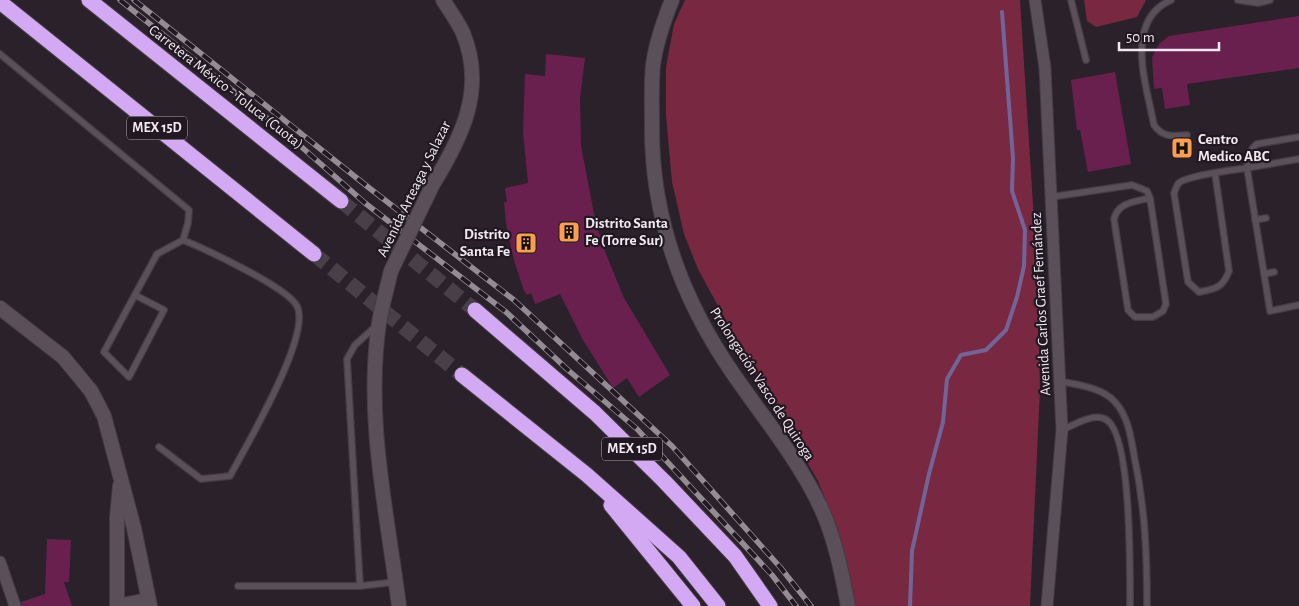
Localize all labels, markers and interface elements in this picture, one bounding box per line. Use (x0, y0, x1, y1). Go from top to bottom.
scale bar (1119, 20, 1219, 52)
street label: Carretera México - Toluca (Cuota) (146, 22, 306, 152)
text: 50 m (1126, 30, 1155, 45)
road number: MEX 15D (127, 116, 187, 140)
street label: Avenida Arteaga y Salazar (375, 118, 454, 259)
place label: Centro Medico ABC (1198, 132, 1270, 164)
hospital icon: Centro Medico ABC (1170, 136, 1194, 160)
street label: Avenida Carlos Graef Fernández (1029, 212, 1053, 396)
place label: Distrito Santa Fe (Torre Sur) (585, 216, 668, 248)
building icon: Distrito Santa Fe (Torre Sur) (557, 220, 581, 244)
place label: Distrito Santa Fe (460, 227, 510, 259)
building icon: Distrito Santa Fe (514, 231, 538, 255)
street label: Prolongación Vasco de Quiroga (707, 305, 817, 463)
road number: MEX 15D (602, 438, 662, 460)

